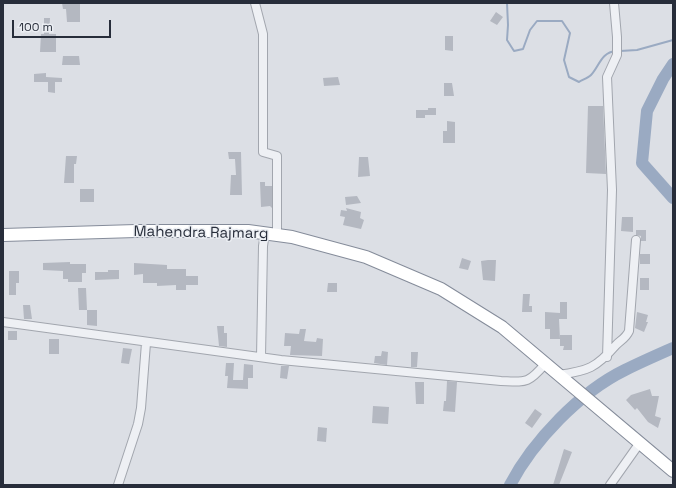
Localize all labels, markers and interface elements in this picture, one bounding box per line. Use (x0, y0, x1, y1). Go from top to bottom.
scale bar (14, 12, 113, 38)
text: 100 m (19, 19, 53, 35)
street label: Mahendra Rajmarg (133, 223, 269, 243)

